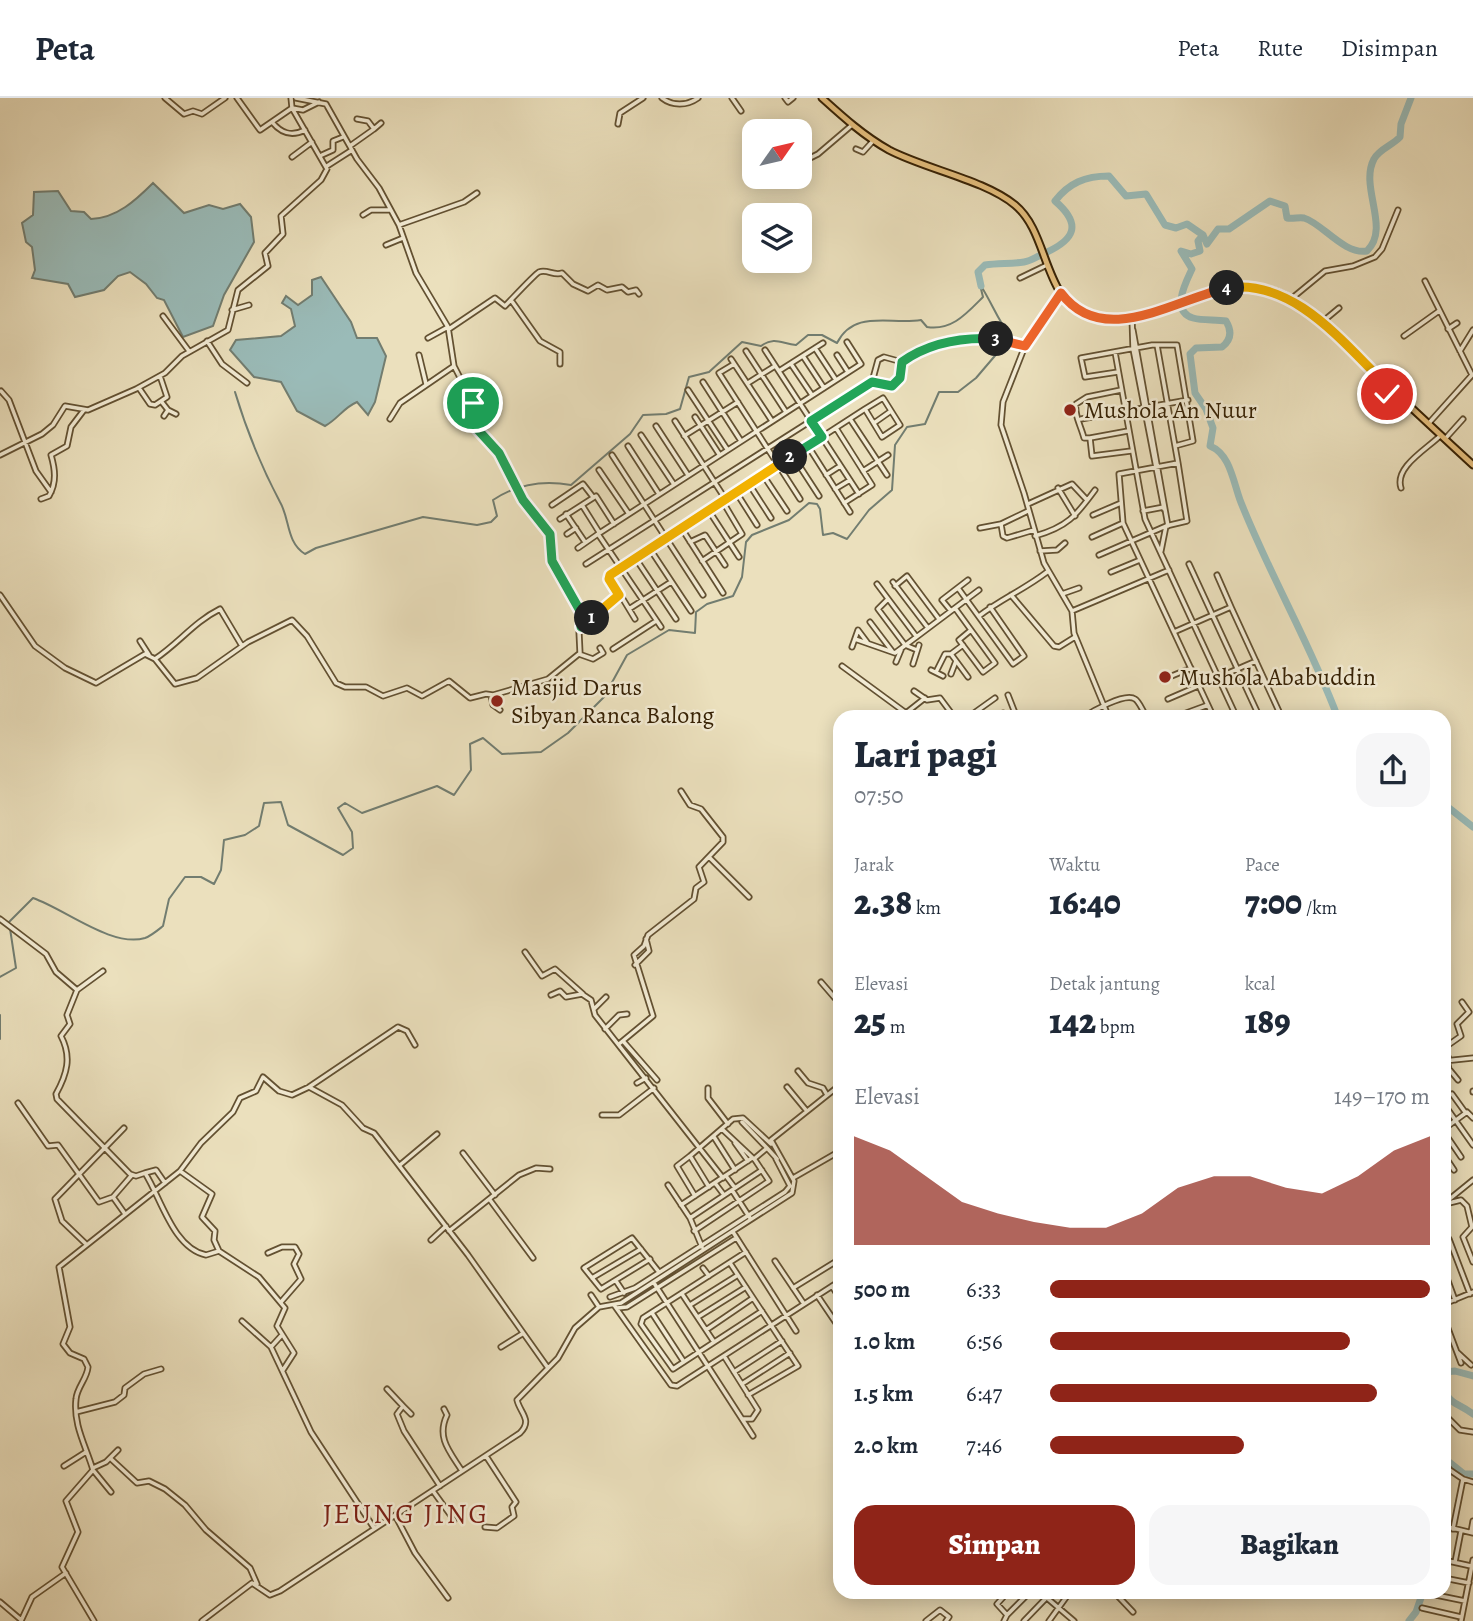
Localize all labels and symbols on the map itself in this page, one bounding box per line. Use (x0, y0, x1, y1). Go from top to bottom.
north arrow (742, 119, 812, 189)
pin: 4 (1210, 270, 1244, 306)
pin: 3 (978, 322, 1014, 356)
pin (1357, 364, 1417, 424)
pin (443, 373, 503, 433)
place label: Mushola An Nuur (1084, 394, 1257, 426)
marker: Mushola An Nuur (1062, 402, 1078, 418)
pin: 2 (772, 440, 808, 474)
pin: 1 (574, 601, 610, 636)
place label: Mushola Ababuddin (1179, 661, 1376, 693)
marker: Mushola Ababuddin (1157, 669, 1173, 685)
place label: Masjid Darus Sibyan Ranca Balong (511, 671, 714, 731)
marker: Masjid Darus Sibyan Ranca Balong (489, 693, 505, 709)
district label: JEUNG JING (323, 1495, 489, 1533)

